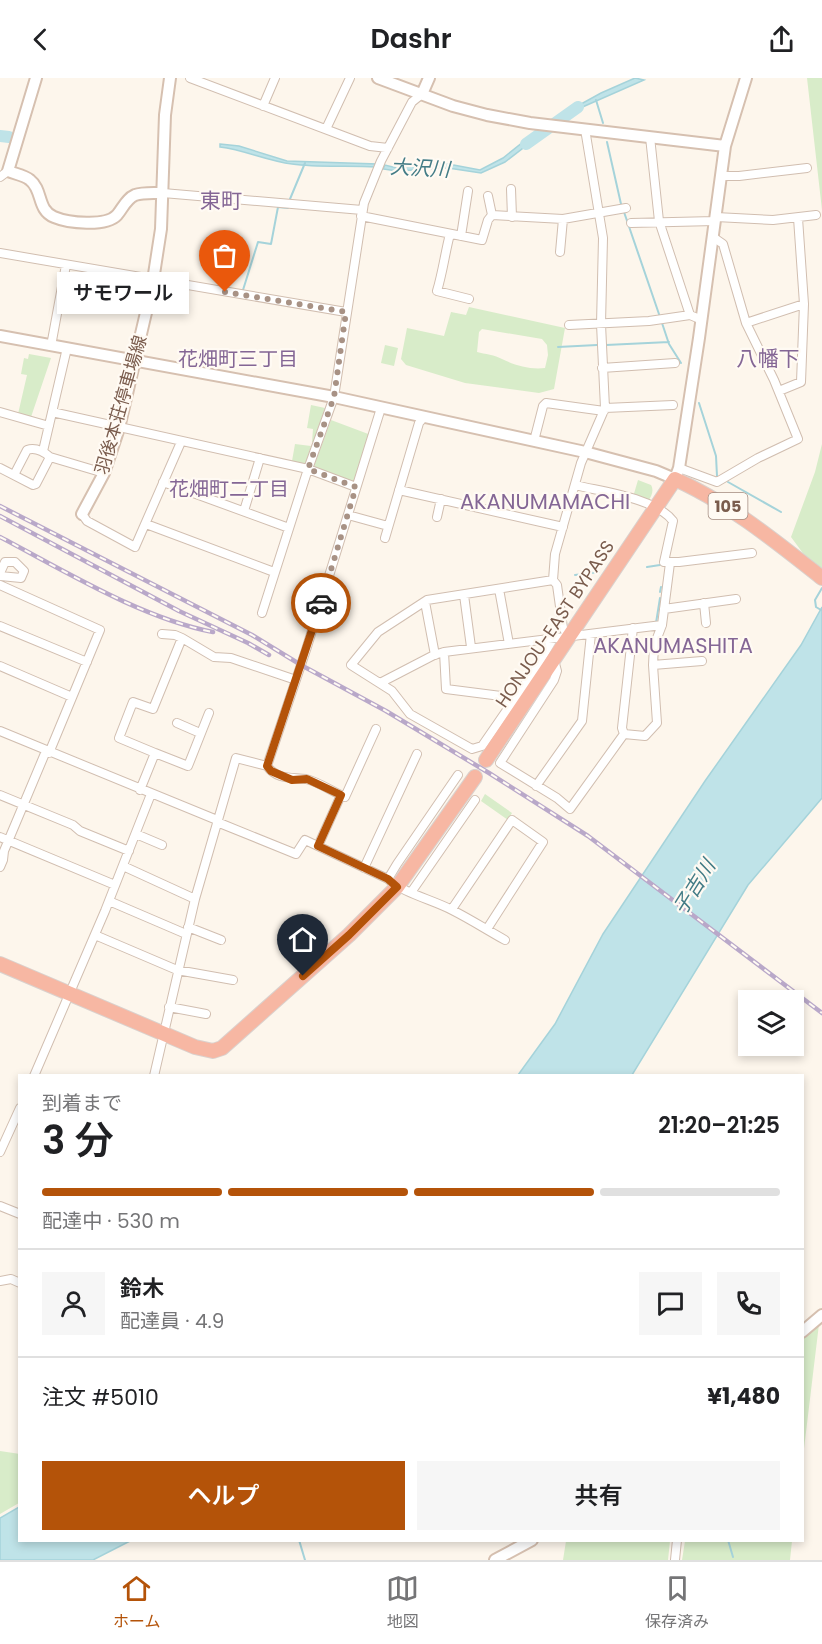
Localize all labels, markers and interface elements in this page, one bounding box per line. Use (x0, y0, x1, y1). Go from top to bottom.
text: Dashr (370, 20, 452, 57)
icon: back (24, 23, 57, 56)
icon: share (765, 23, 798, 56)
water label: 大沢川 (389, 152, 453, 184)
district label: 東町 (200, 186, 242, 215)
pin (199, 230, 250, 292)
icon: bag (208, 239, 241, 272)
callout: サモワール (57, 271, 189, 313)
text: サモワール (73, 279, 173, 307)
street label: 羽後本荘停車場線 (89, 332, 152, 478)
district label: 八幡下 (737, 344, 800, 373)
district label: 花畑町三丁目 (178, 345, 298, 373)
district label: 花畑町二丁目 (169, 475, 289, 503)
district label: AKANUMAMACHI (460, 487, 630, 516)
road number: 105 (708, 493, 748, 519)
street label: HONJOU-EAST BYPASS (489, 535, 620, 712)
courier (291, 573, 351, 633)
icon: car (305, 587, 338, 620)
district label: AKANUMASHITA (593, 631, 753, 660)
water label: 子吉川 (666, 852, 723, 920)
pin (277, 914, 328, 976)
icon: home (286, 923, 319, 956)
map controls (738, 990, 804, 1056)
button: layers (738, 990, 804, 1056)
text: 到着まで (42, 1089, 122, 1117)
text: 21:20–21:25 (658, 1110, 780, 1141)
text: 3 分 (42, 1113, 114, 1168)
text: 配達中 · 530 m (42, 1207, 180, 1235)
button: person (42, 1272, 105, 1335)
button: chat (639, 1272, 702, 1335)
button: phone (717, 1272, 780, 1335)
text: 鈴木 (120, 1273, 164, 1304)
text: 配達員 · 4.9 (120, 1307, 224, 1335)
text: ¥1,480 (707, 1381, 780, 1412)
text: 注文 #5010 (42, 1382, 159, 1413)
button: ヘルプ (42, 1461, 405, 1530)
button: 共有 (417, 1461, 780, 1530)
tab: ホーム (113, 1572, 160, 1634)
tab: 地図 (386, 1572, 419, 1634)
tab: 保存済み (645, 1572, 709, 1634)

